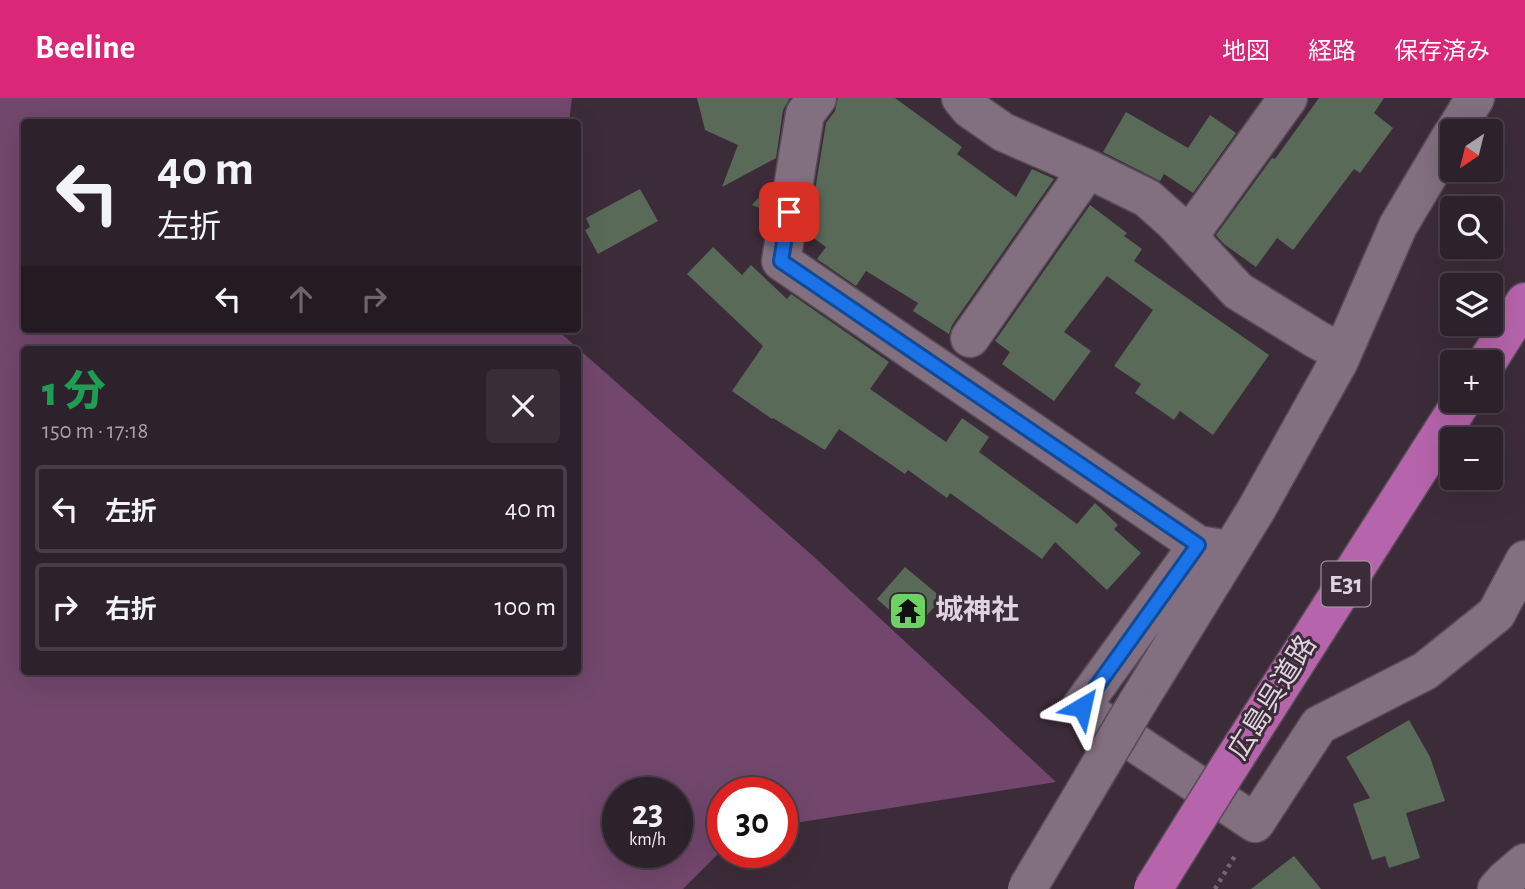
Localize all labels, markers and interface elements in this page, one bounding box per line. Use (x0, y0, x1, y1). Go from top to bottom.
text: Beeline (35, 32, 135, 65)
text: 地図 (1222, 40, 1270, 64)
text: 経路 (1308, 40, 1356, 64)
text: 保存済み (1394, 40, 1490, 64)
north arrow (1440, 119, 1503, 182)
map controls (1440, 119, 1503, 490)
text: 40 m (157, 145, 254, 194)
icon: left (42, 147, 133, 238)
pin (759, 182, 819, 242)
icon: arrive (770, 193, 808, 231)
button: search (1440, 196, 1503, 259)
text: 左折 (157, 211, 221, 243)
button: layers (1440, 273, 1503, 336)
icon: left (209, 280, 247, 318)
icon: ahead (282, 280, 320, 318)
icon: right (355, 280, 393, 318)
button: + (1440, 350, 1503, 413)
button: close (486, 369, 560, 443)
text: 1 分 (42, 371, 106, 413)
text: 150 m · 17:18 (42, 420, 148, 443)
button: − (1440, 427, 1503, 490)
icon: left (46, 490, 84, 528)
text: 40 m (505, 496, 556, 522)
text: 左折 (105, 499, 157, 525)
road number: E31 (1322, 562, 1370, 606)
icon: right (46, 588, 84, 626)
temple icon: 城神社 (887, 590, 929, 632)
text: 100 m (495, 594, 556, 620)
place label: 城神社 (935, 595, 1019, 625)
text: 右折 (105, 597, 157, 623)
street label: 広島呉道路 (1222, 630, 1322, 765)
position arrow (1045, 670, 1119, 744)
speed limit sign: 30 (707, 777, 798, 868)
text: 23 (632, 796, 663, 831)
text: km/h (629, 831, 666, 849)

